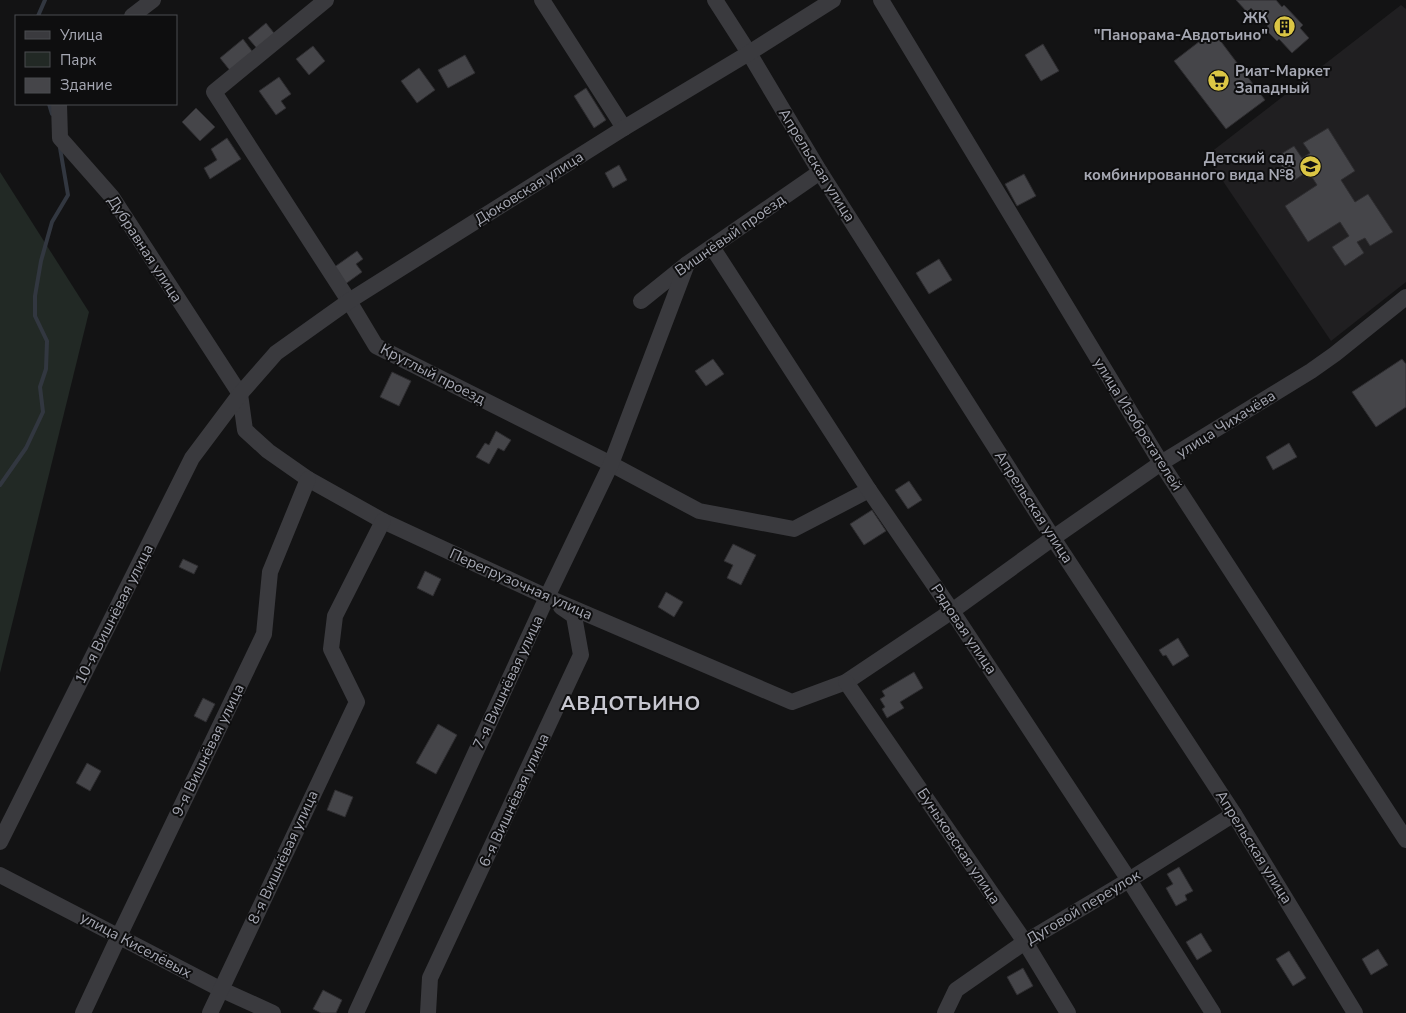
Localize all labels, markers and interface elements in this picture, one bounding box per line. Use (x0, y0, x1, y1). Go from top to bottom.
place label: ЖК "Панорама-Авдотьино" (1094, 8, 1269, 45)
legend (15, 15, 178, 105)
building icon: ЖК "Панорама-Авдотьино" (1272, 15, 1296, 39)
text: Улица (59, 25, 103, 45)
text: Парк (60, 50, 96, 70)
place label: Риат-Маркет Западный (1235, 61, 1330, 98)
supermarket icon: Риат-Маркет Западный (1207, 68, 1231, 92)
text: Здание (60, 75, 112, 95)
street label: Апрельская улица (774, 104, 860, 226)
street label: Дюковская улица (471, 146, 587, 230)
place label: Детский сад комбинированного вида №8 (1084, 148, 1294, 185)
school or university icon: Детский сад комбинированного вида №8 (1298, 155, 1322, 179)
street label: Вишнёвый проезд (671, 189, 789, 281)
street label: Дубравная улица (103, 192, 187, 306)
street label: Круглый проезд (377, 339, 489, 409)
street label: улица Изобретателей (1089, 354, 1187, 494)
street label: улица Чихачёва (1173, 385, 1279, 463)
street label: Апрельская улица (990, 447, 1078, 567)
street label: 10-я Вишнёвая улица (70, 541, 158, 687)
street label: Перегрузочная улица (446, 543, 596, 625)
street label: Рядовая улица (926, 580, 1002, 678)
street label: 7-я Вишнёвая улица (468, 612, 548, 752)
street label: 9-я Вишнёвая улица (167, 680, 249, 820)
district label: АВДОТЬИНО (561, 690, 701, 717)
street label: 6-я Вишнёвая улица (474, 730, 554, 870)
street label: Буньковская улица (913, 784, 1005, 908)
street label: Апрельская улица (1211, 786, 1297, 908)
street label: 8-я Вишнёвая улица (243, 787, 323, 927)
street label: Дуговой переулок (1022, 865, 1144, 949)
street label: улица Киселёвых (77, 907, 195, 983)

